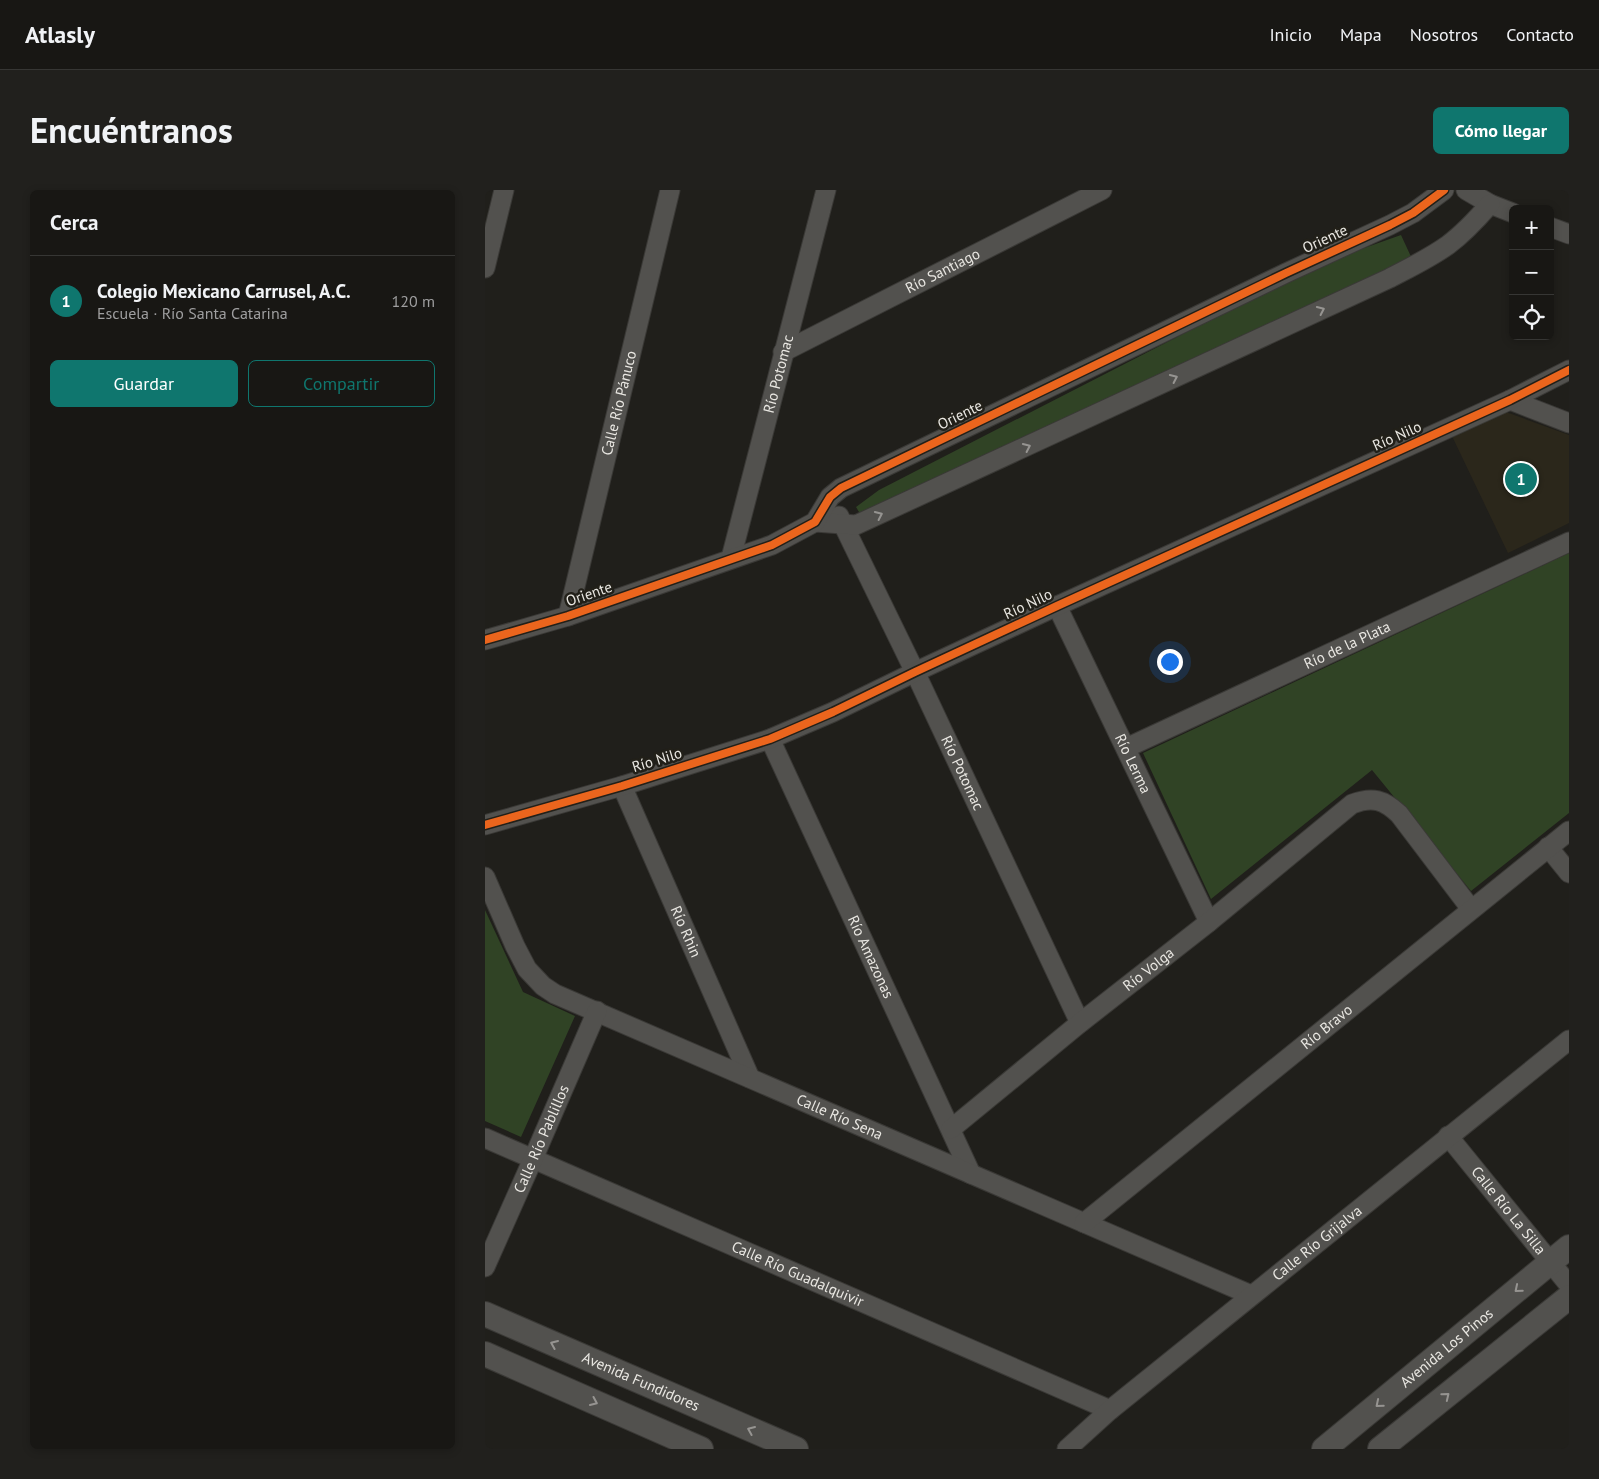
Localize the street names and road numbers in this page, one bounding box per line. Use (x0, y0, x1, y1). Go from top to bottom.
street label: Oriente (1299, 220, 1350, 257)
street label: Río Santiago (902, 244, 983, 297)
street label: Río Potomac (759, 332, 797, 415)
street label: Calle Río Pánuco (597, 349, 640, 457)
street label: Oriente (934, 396, 985, 434)
street label: Río Nilo (1369, 416, 1424, 455)
street label: Oriente (563, 577, 615, 610)
street label: Río Nilo (1000, 584, 1055, 623)
street label: Río de la Plata (1301, 616, 1393, 673)
street label: Río Lerma (1111, 730, 1156, 796)
street label: Río Potomac (937, 732, 989, 813)
street label: Río Nilo (630, 743, 684, 776)
street label: Río Rhin (667, 903, 706, 960)
street label: Río Amazonas (844, 912, 898, 1001)
street label: Río Volga (1119, 943, 1178, 995)
street label: Río Bravo (1297, 1000, 1356, 1053)
street label: Calle Río Pablillos (509, 1082, 573, 1196)
street label: Calle Río Sena (794, 1090, 886, 1144)
street label: Calle Río La Silla (1467, 1162, 1550, 1258)
street label: Calle Río Grijalva (1268, 1201, 1365, 1285)
street label: Calle Río Guadalquivir (729, 1237, 867, 1311)
street label: Avenida Los Pinos (1396, 1304, 1497, 1391)
street label: Avenida Fundidores (580, 1347, 703, 1415)

